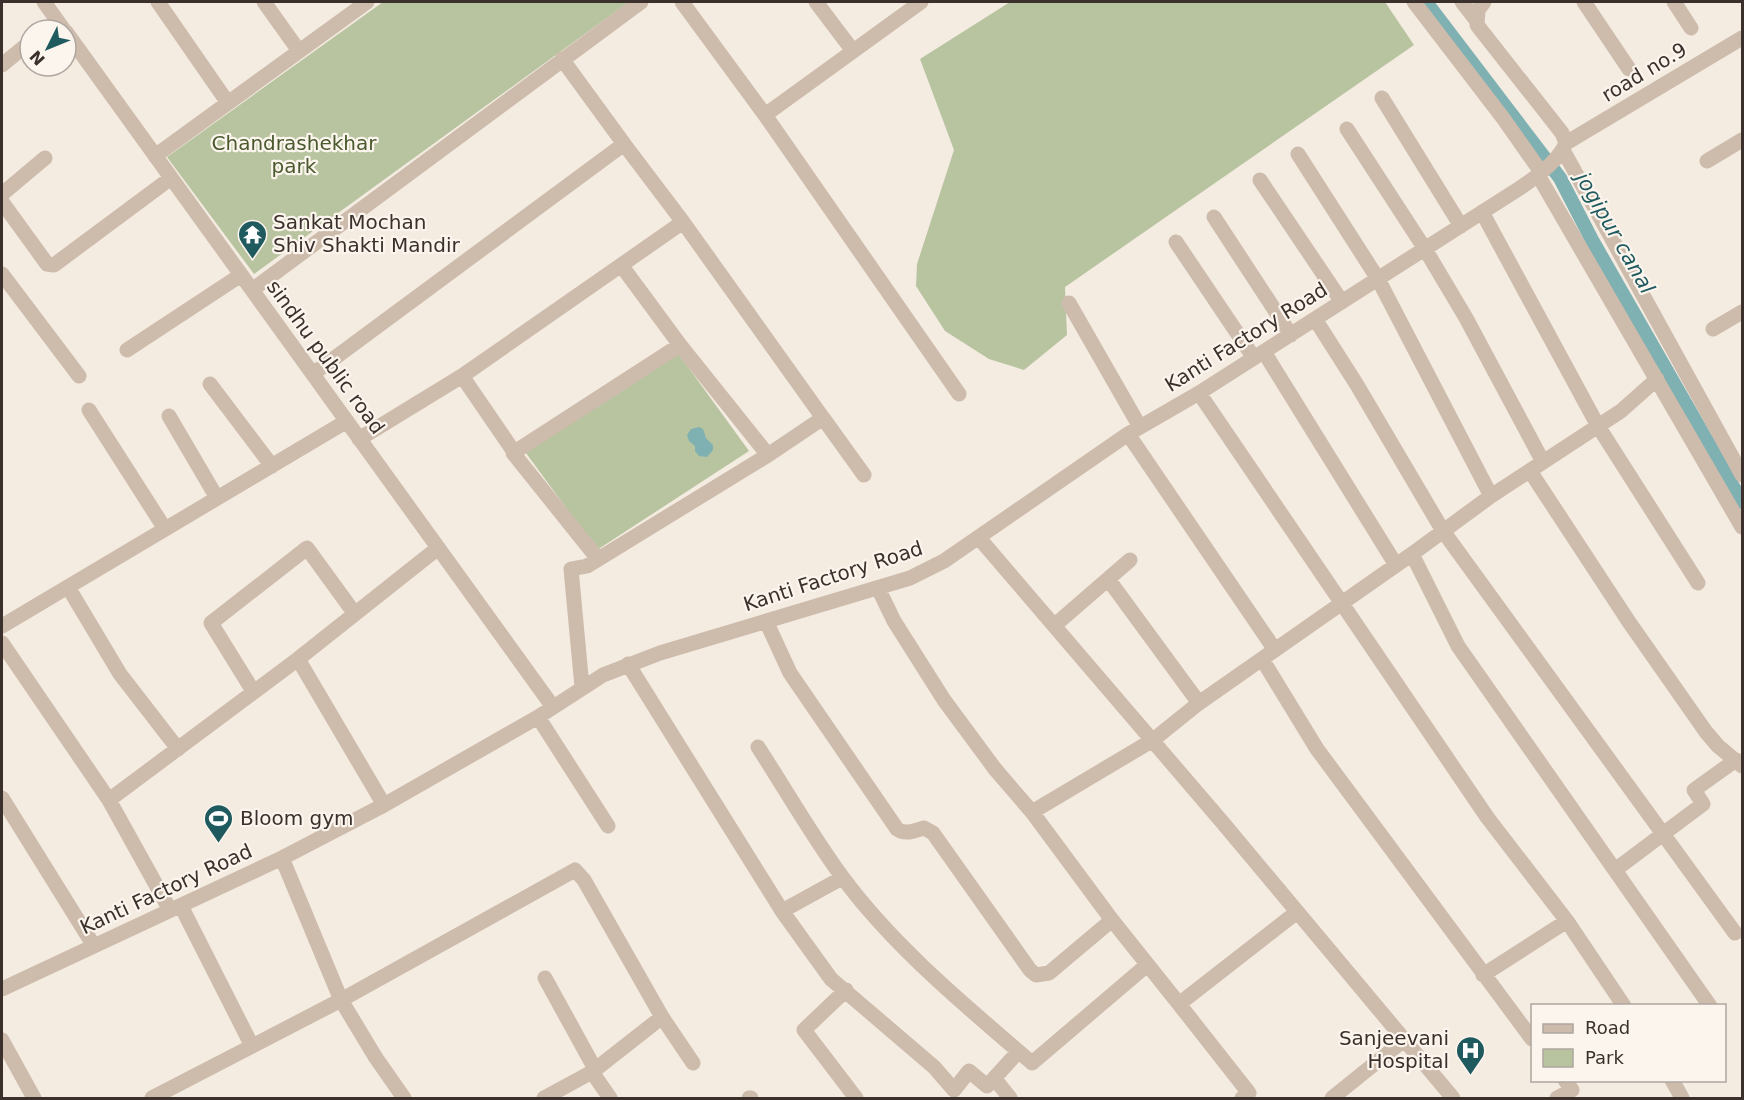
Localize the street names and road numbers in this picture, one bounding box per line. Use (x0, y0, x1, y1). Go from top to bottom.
street label: road no.9 (1597, 37, 1691, 107)
street label: sindhu public road (262, 275, 390, 439)
street label: Kanti Factory Road (1160, 277, 1332, 397)
street label: Kanti Factory Road (740, 536, 926, 616)
street label: Kanti Factory Road (76, 839, 256, 939)

